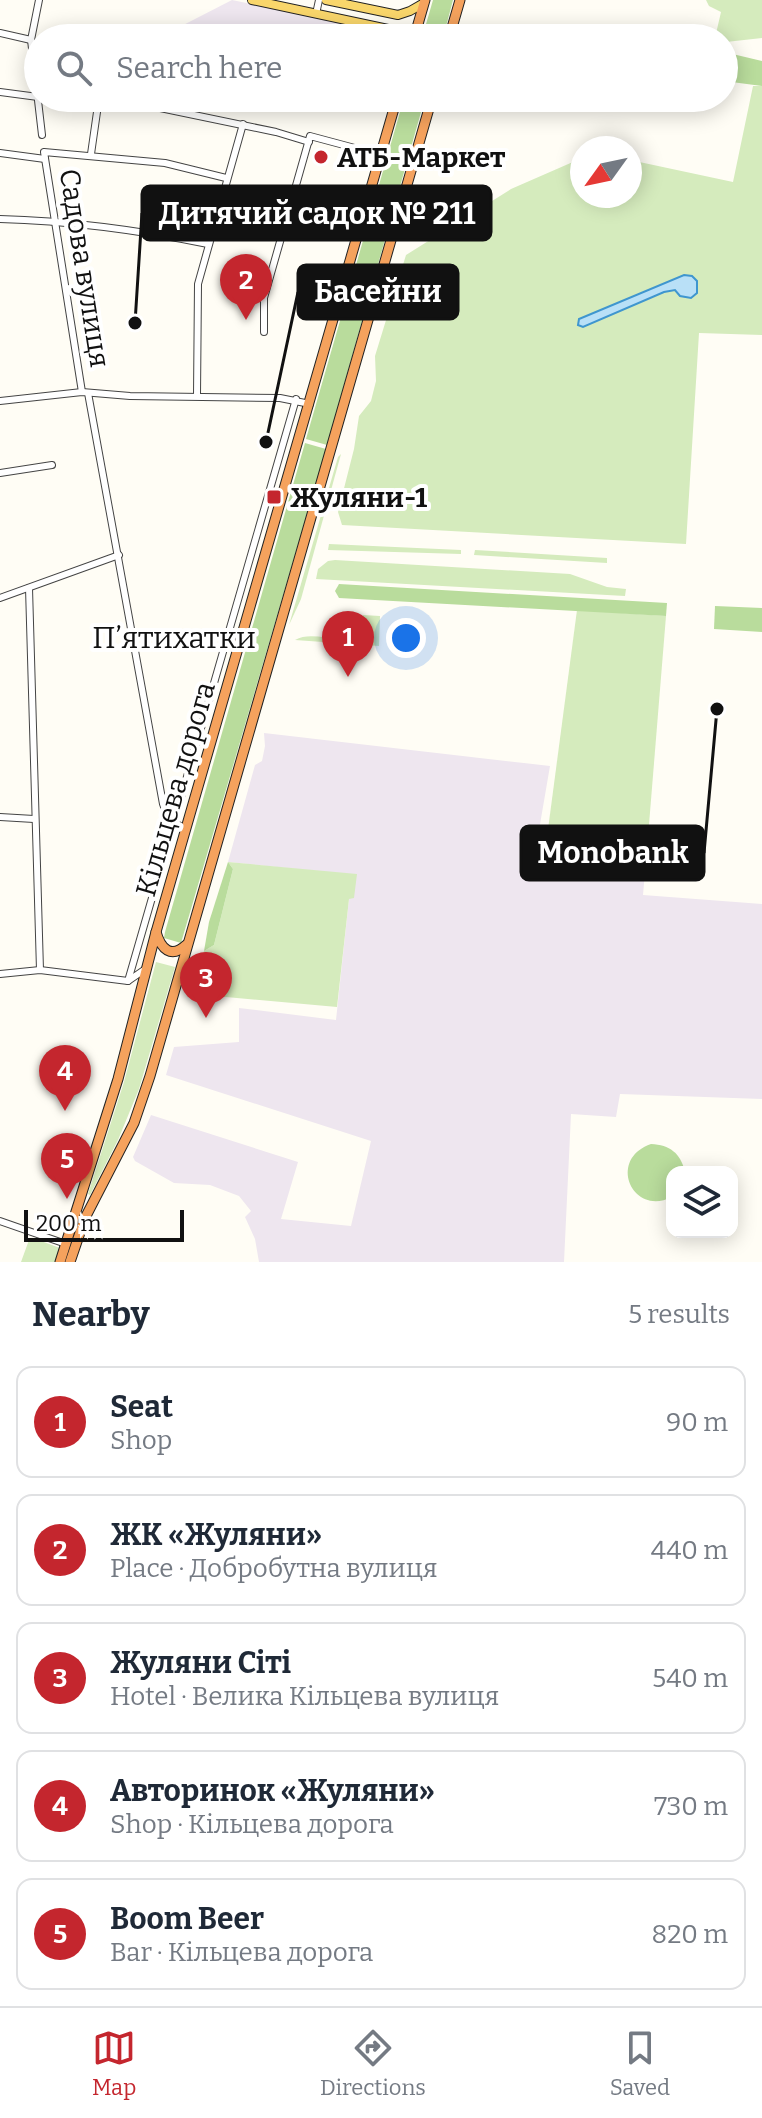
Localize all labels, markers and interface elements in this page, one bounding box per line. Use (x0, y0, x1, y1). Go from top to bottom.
search box (24, 24, 738, 112)
icon: search (52, 46, 96, 90)
text: Search here (116, 50, 283, 86)
north arrow (570, 136, 642, 208)
place label: АТБ-Маркет (337, 141, 506, 174)
marker: АТБ-Маркет (312, 148, 330, 166)
street label: Садова вулиця (53, 166, 116, 370)
callout: Дитячий садок № 211 (142, 186, 491, 240)
text: Дитячий садок № 211 (159, 196, 475, 232)
pin: 2 (220, 254, 272, 320)
callout: Басейни (298, 265, 458, 319)
text: Басейни (314, 274, 442, 310)
place label: Жуляни-1 (290, 481, 427, 514)
marker: Жуляни-1 (265, 488, 283, 506)
pin: 1 (322, 611, 374, 677)
your location (386, 618, 426, 658)
district label: Пʼятихатки (92, 620, 256, 656)
street label: Кільцева дорога (129, 678, 222, 900)
callout: Monobank (521, 826, 704, 880)
text: Monobank (537, 835, 689, 871)
pin: 3 (180, 952, 232, 1018)
pin: 4 (39, 1045, 91, 1111)
pin: 5 (41, 1133, 93, 1199)
map controls (666, 1166, 738, 1238)
button: layers (666, 1166, 738, 1238)
scale bar (24, 1206, 184, 1242)
text: 200 m (36, 1210, 102, 1237)
text: Nearby (32, 1294, 150, 1335)
text: 5 results (628, 1299, 730, 1330)
text: Seat (110, 1389, 173, 1425)
text: 1 (54, 1407, 66, 1438)
text: 90 m (666, 1407, 728, 1438)
text: Shop (110, 1425, 172, 1456)
text: ЖК «Жуляни» (110, 1517, 322, 1553)
text: 2 (53, 1535, 67, 1566)
text: 440 m (651, 1535, 728, 1566)
text: Place · Добробутна вулиця (110, 1553, 437, 1584)
text: Жуляни Сіті (110, 1645, 291, 1681)
text: 3 (53, 1663, 67, 1694)
text: 540 m (652, 1663, 728, 1694)
text: Hotel · Велика Кільцева вулиця (110, 1681, 499, 1712)
text: Авторинок «Жуляни» (110, 1773, 435, 1809)
text: 4 (52, 1791, 68, 1822)
text: 730 m (654, 1791, 728, 1822)
text: Shop · Кільцева дорога (110, 1809, 394, 1840)
text: Boom Beer (110, 1901, 264, 1937)
text: 5 (53, 1919, 67, 1950)
text: 820 m (652, 1919, 728, 1950)
text: Bar · Кільцева дорога (110, 1937, 373, 1968)
tab: Map (92, 2026, 136, 2101)
tab: Directions (320, 2026, 426, 2101)
tab: Saved (610, 2026, 670, 2101)

